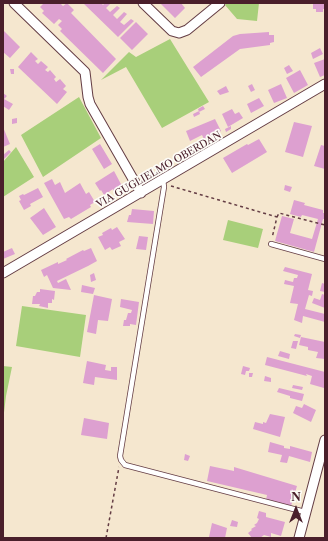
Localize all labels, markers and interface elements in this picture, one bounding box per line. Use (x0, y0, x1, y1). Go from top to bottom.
street label: VIA GUGLIELMO OBERDAN (94, 129, 224, 211)
north arrow (276, 489, 316, 529)
text: N (291, 490, 301, 504)

